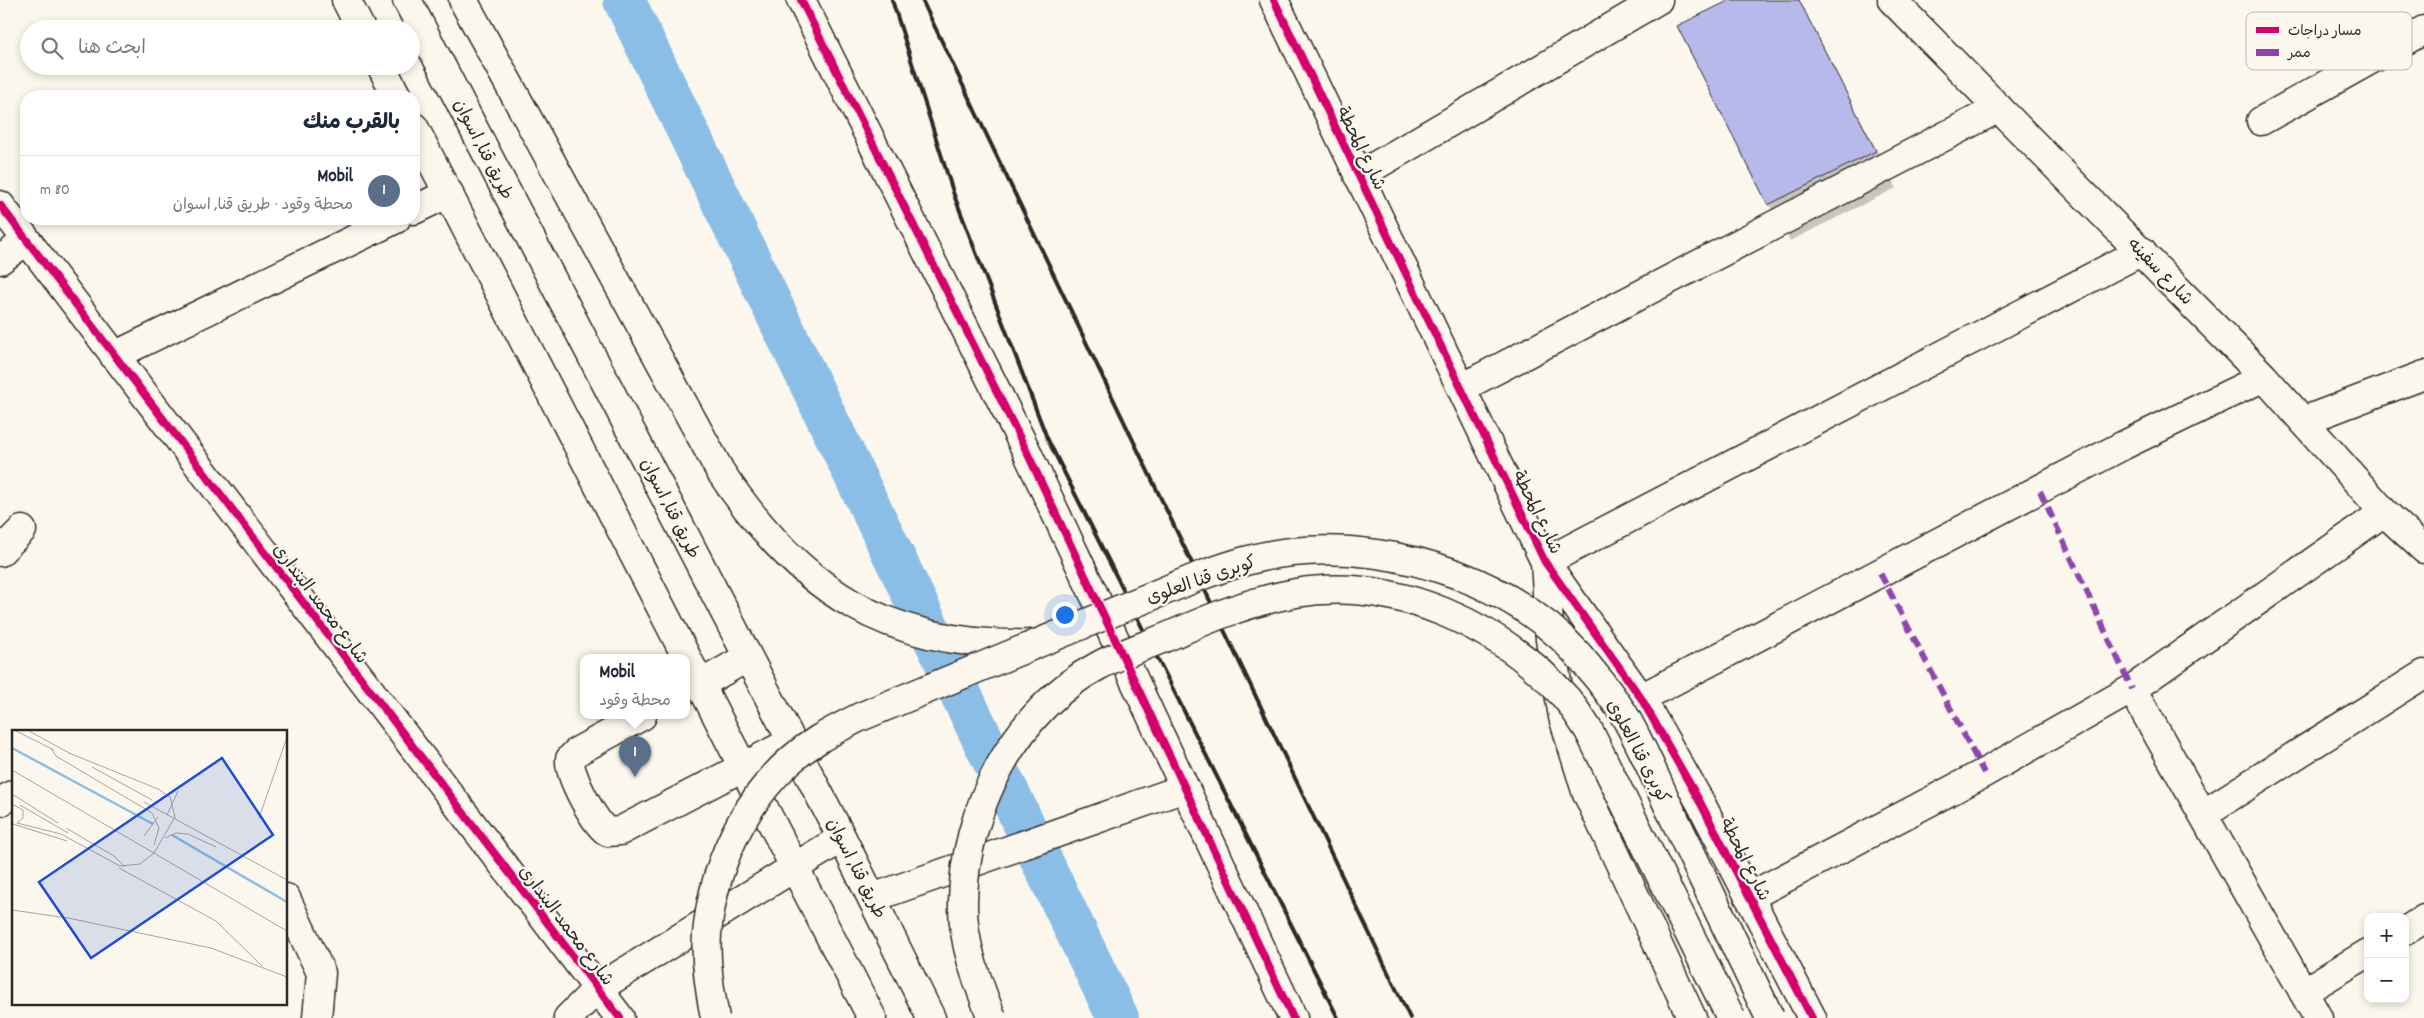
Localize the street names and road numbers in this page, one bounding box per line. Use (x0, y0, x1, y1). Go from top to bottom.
street label: طريق قنا, اسوان (446, 95, 518, 205)
street label: شارع المحطة (1329, 103, 1391, 195)
street label: شارع سفينه (2121, 233, 2198, 312)
street label: طريق قنا, اسوان (633, 454, 705, 564)
street label: شارع المحطة (1505, 467, 1567, 559)
street label: شارع محمد البندارى (265, 539, 373, 670)
street label: كوبرى قنا العلوى (1144, 551, 1260, 612)
street label: كوبرى قنا العلوى (1599, 696, 1675, 809)
street label: طريق قنا, اسوان (819, 814, 891, 924)
street label: شارع المحطة (1712, 814, 1775, 906)
street label: شارع محمد البندارى (511, 861, 619, 992)

